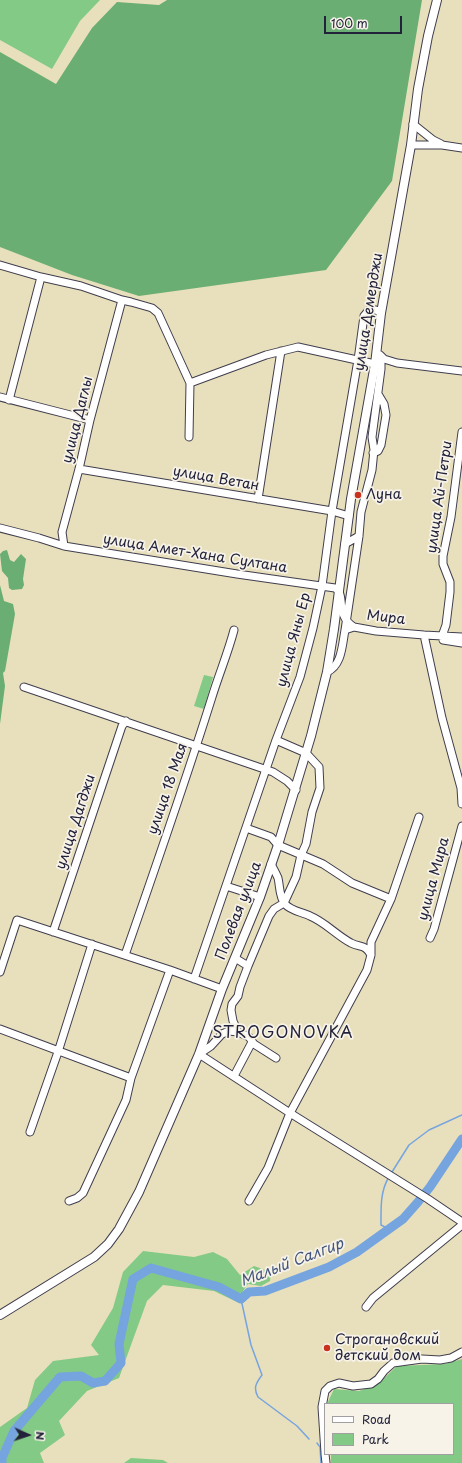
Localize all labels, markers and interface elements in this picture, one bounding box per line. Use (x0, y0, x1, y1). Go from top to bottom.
scale bar (326, 8, 404, 34)
text: 100 m (331, 14, 368, 32)
street label: улица Демерджи (351, 252, 387, 372)
street label: улица Даглы (59, 375, 97, 465)
street label: улица Ай-Петри (424, 440, 456, 554)
street label: улица Ветан (171, 463, 261, 495)
place label: Луна (366, 487, 401, 503)
marker: Луна (353, 490, 363, 500)
street label: улица Амет-Хана Султана (102, 531, 288, 577)
street label: улица Яны Ер (273, 591, 315, 689)
street label: Мира (366, 607, 406, 629)
street label: улица 18 Мая (145, 741, 191, 837)
street label: улица Дагджи (53, 772, 99, 872)
street label: улица Мира (415, 836, 453, 922)
street label: Полевая улица (213, 859, 265, 963)
district label: STROGONOVKA (213, 1024, 353, 1044)
water label: Малый Салгир (238, 1235, 346, 1291)
place label: Строгановский детский дом (335, 1332, 439, 1364)
marker: Строгановский детский дом (322, 1343, 332, 1353)
legend (324, 1403, 454, 1455)
text: Road (362, 1410, 391, 1428)
north arrow (8, 1415, 48, 1455)
text: Park (362, 1430, 389, 1448)
text: N (32, 1431, 49, 1440)

